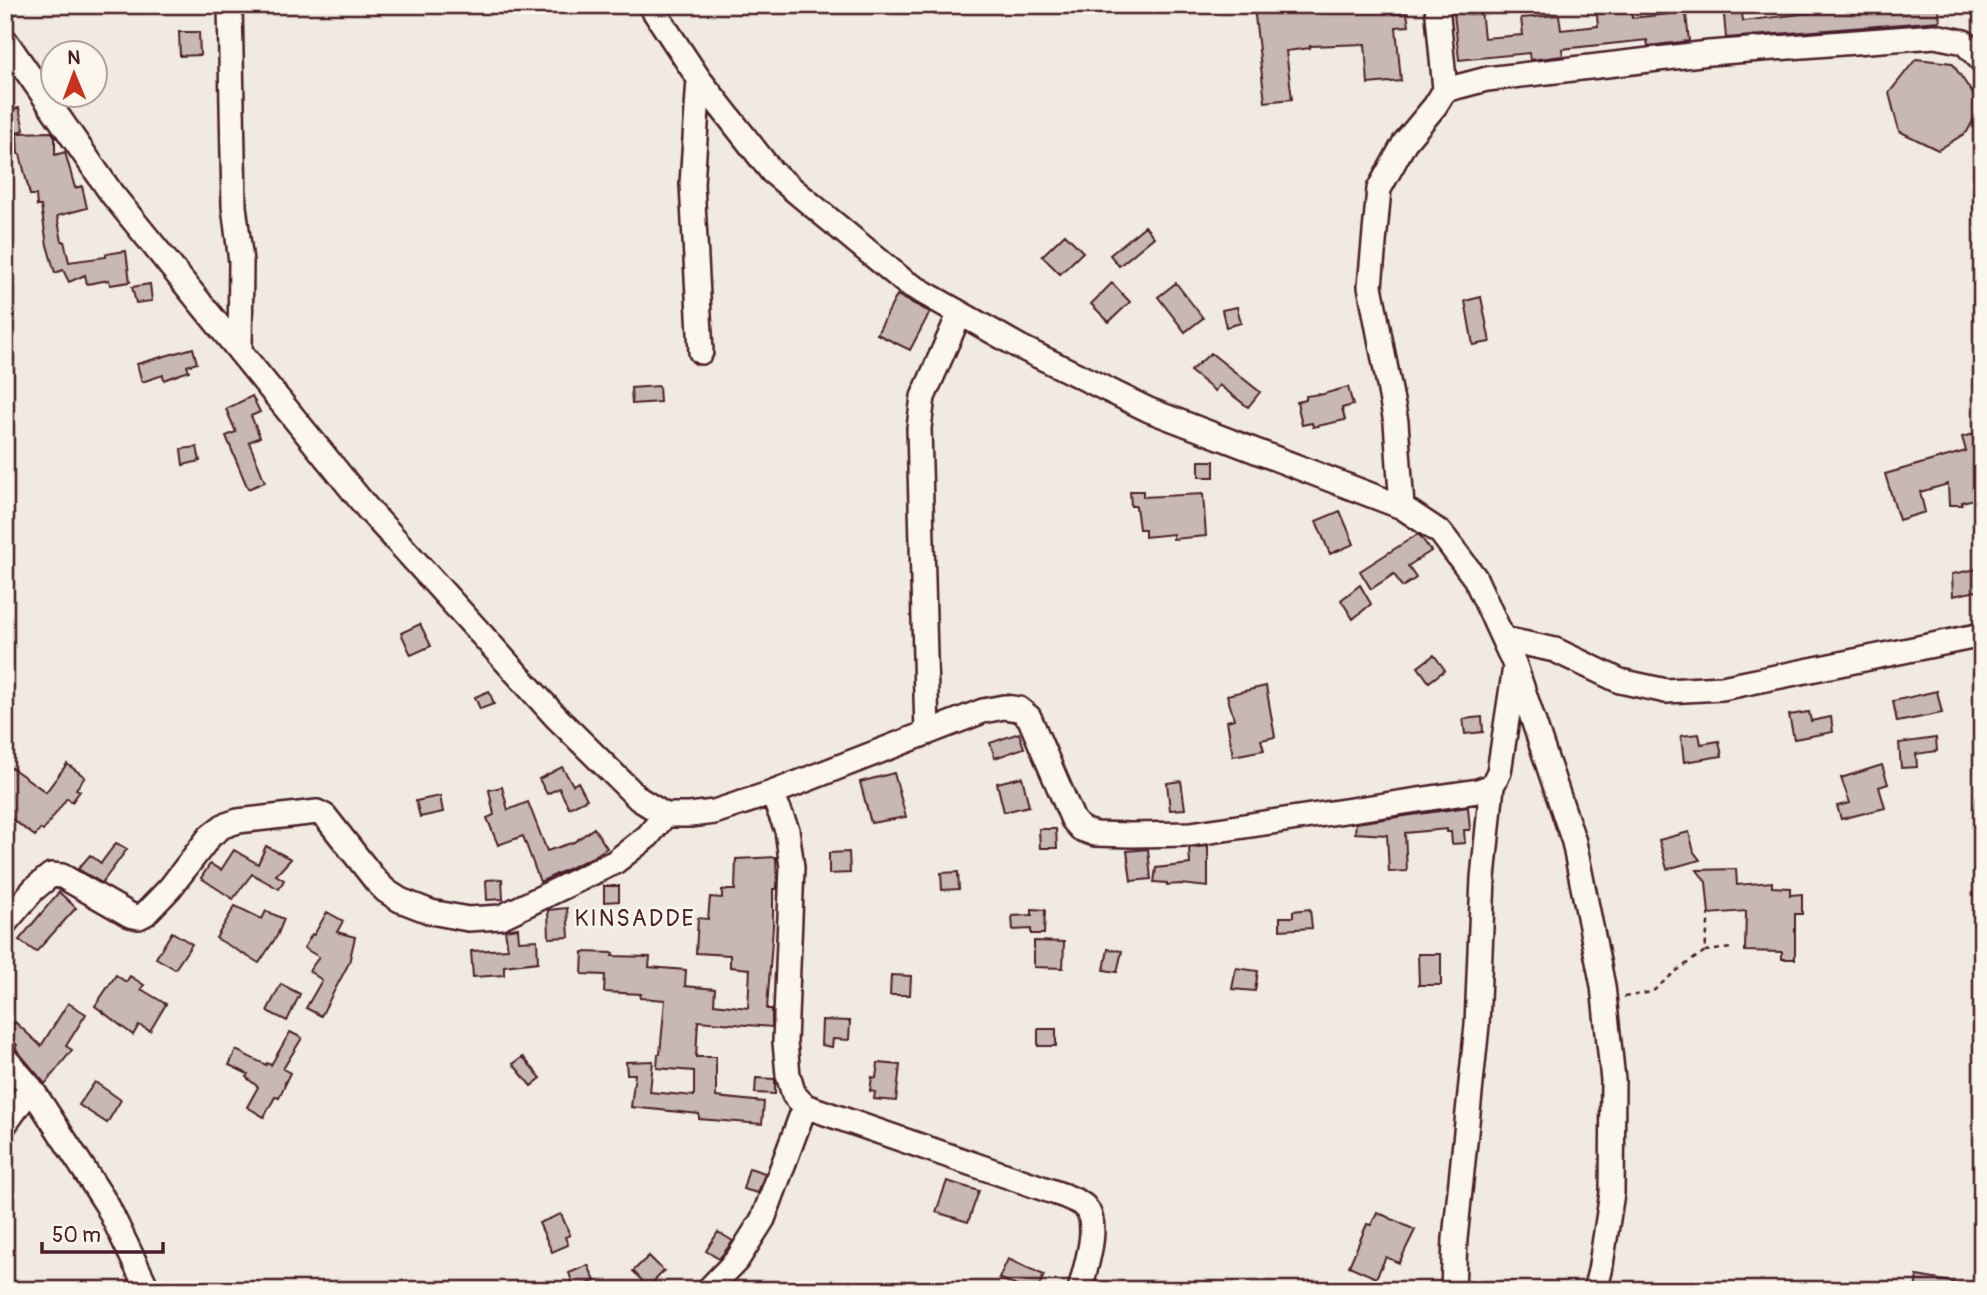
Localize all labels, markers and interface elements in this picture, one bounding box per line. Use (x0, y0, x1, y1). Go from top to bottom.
north arrow (38, 38, 108, 108)
text: N (67, 46, 80, 70)
district label: KINSADDE (574, 904, 696, 933)
scale bar (42, 1211, 163, 1255)
text: 50 m (52, 1222, 101, 1249)

